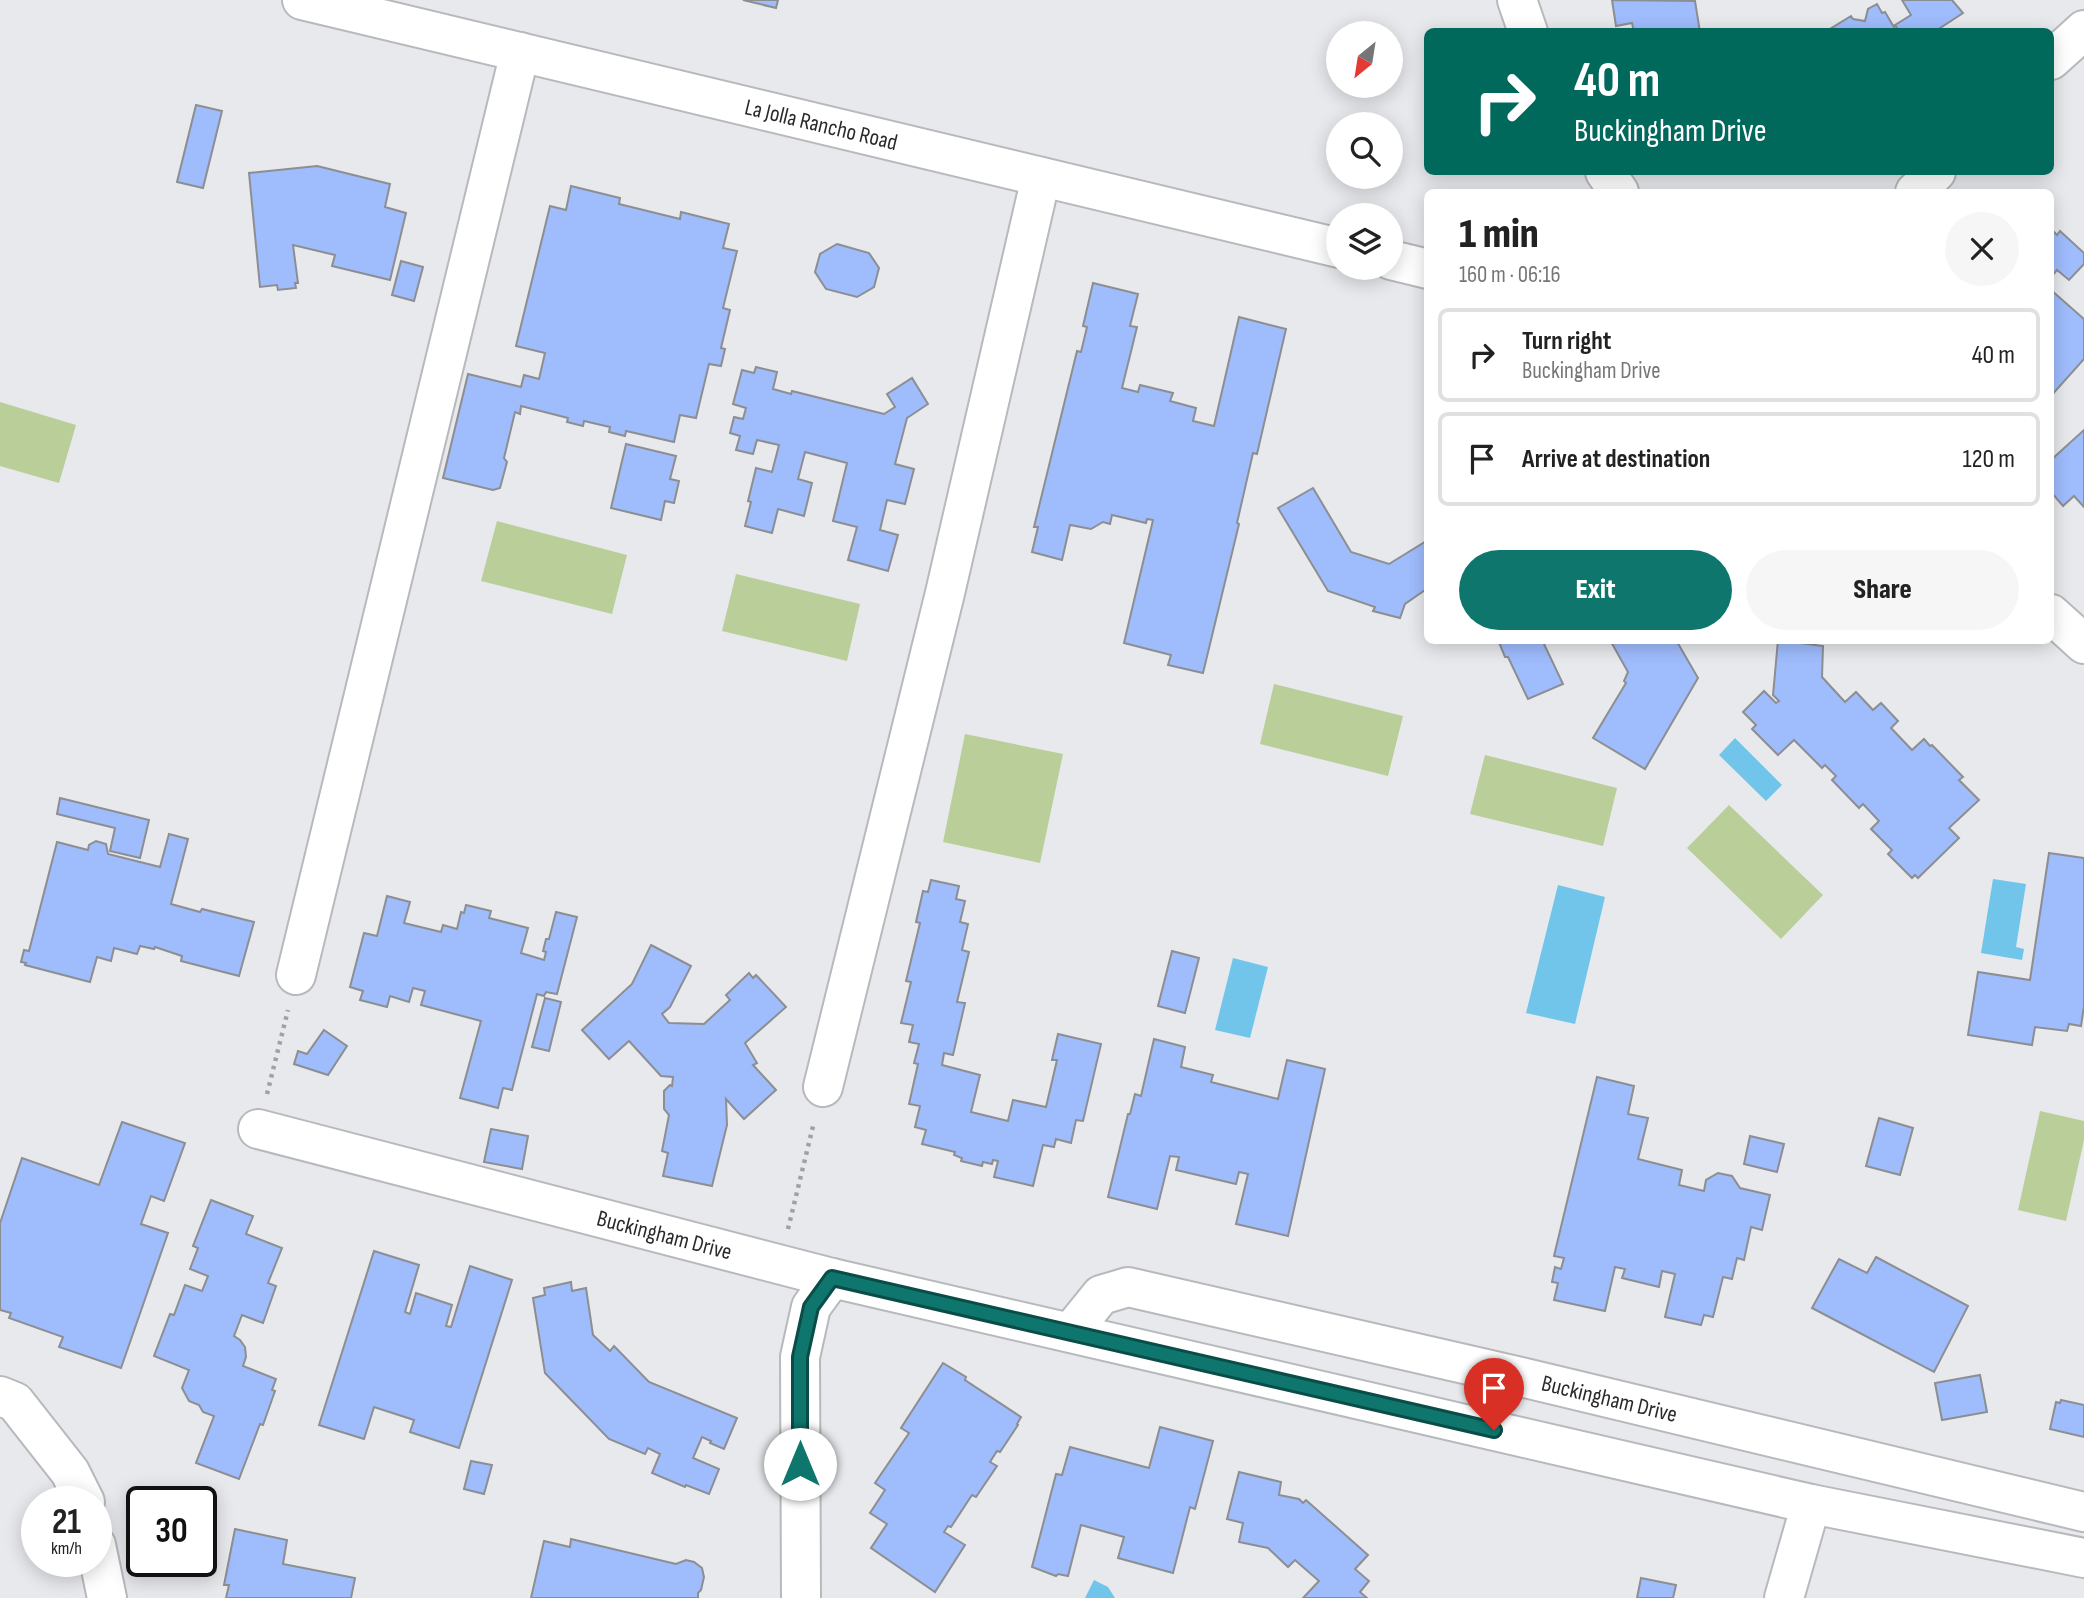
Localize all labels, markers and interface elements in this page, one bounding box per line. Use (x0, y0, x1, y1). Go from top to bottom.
north arrow (1326, 21, 1404, 98)
map controls (1326, 21, 1403, 280)
text: 40 m (1574, 52, 1660, 111)
icon: right (1459, 56, 1550, 147)
street label: La Jolla Rancho Road (742, 93, 900, 157)
button: search (1326, 112, 1403, 189)
text: Buckingham Drive (1574, 112, 1767, 151)
button: layers (1326, 203, 1403, 280)
text: 1 min (1459, 209, 1539, 260)
button: close (1945, 212, 2019, 286)
text: 160 m · 06:16 (1459, 261, 1561, 289)
text: Turn right (1522, 326, 1611, 357)
icon: right (1463, 336, 1501, 374)
text: 40 m (1972, 340, 2015, 371)
text: Buckingham Drive (1522, 357, 1660, 385)
icon: arrive (1463, 440, 1501, 478)
text: Arrive at destination (1522, 444, 1710, 475)
text: 120 m (1962, 444, 2015, 475)
button: Exit (1459, 550, 1732, 630)
button: Share (1746, 550, 2019, 630)
street label: Buckingham Drive (594, 1205, 735, 1266)
pin (1464, 1358, 1524, 1430)
icon: arrive (1475, 1369, 1513, 1407)
street label: Buckingham Drive (1539, 1369, 1680, 1429)
position arrow (763, 1427, 837, 1501)
speed limit sign: 30 (126, 1486, 217, 1577)
text: 21 (52, 1501, 81, 1544)
text: km/h (51, 1538, 82, 1559)

